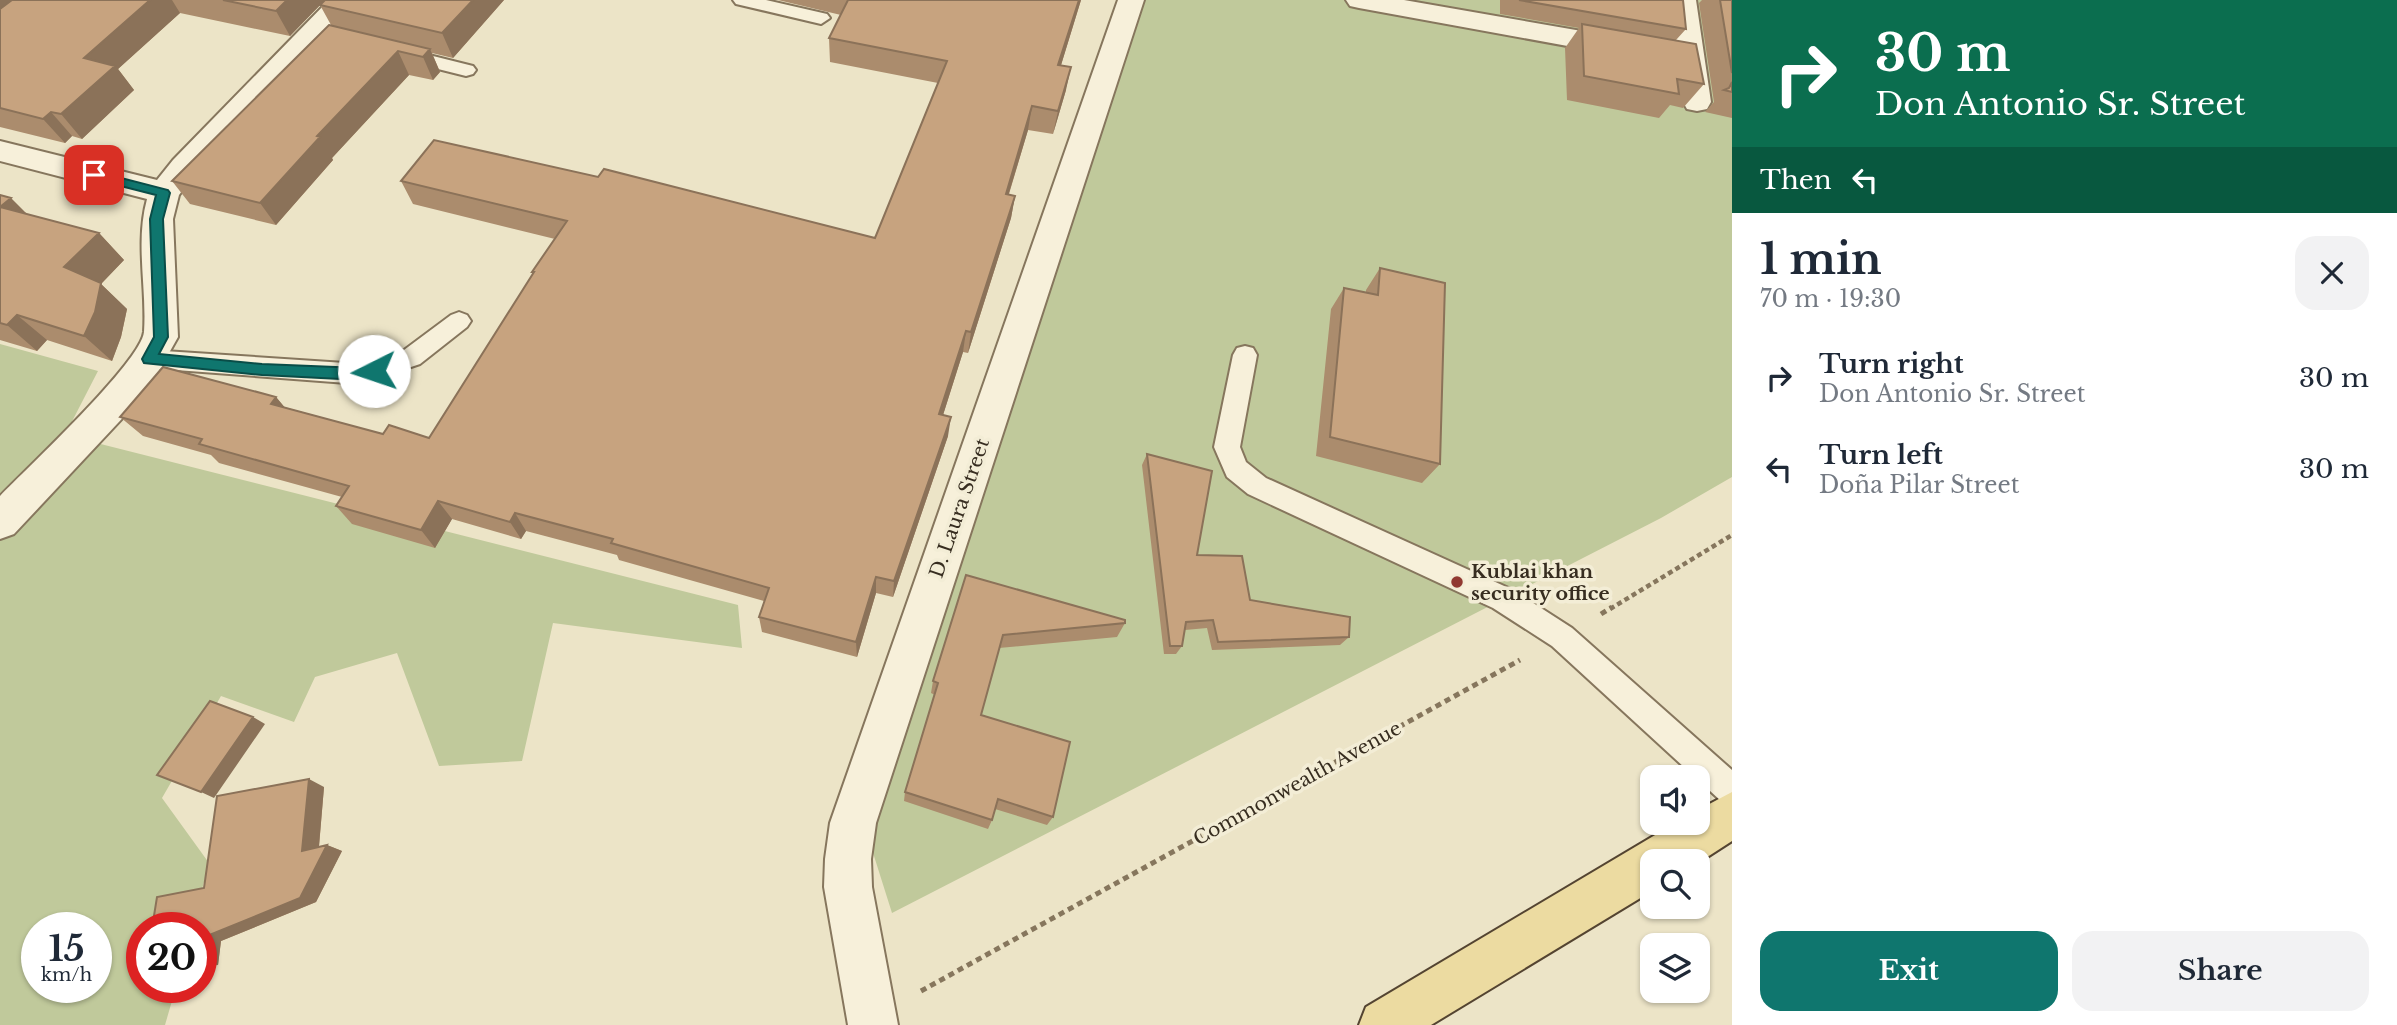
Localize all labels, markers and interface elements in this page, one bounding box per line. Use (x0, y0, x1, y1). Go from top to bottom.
text: 30 m (1875, 23, 2010, 84)
icon: right (1760, 28, 1851, 119)
text: Don Antonio Sr. Street (1875, 84, 2246, 124)
pin (64, 145, 124, 205)
icon: arrive (75, 156, 113, 194)
icon: left (1846, 161, 1884, 199)
text: Then (1760, 164, 1832, 196)
text: 1 min (1760, 233, 1882, 285)
button: close (2295, 236, 2369, 310)
text: 70 m · 19:30 (1760, 285, 1901, 313)
position arrow (337, 334, 411, 408)
text: Turn right (1819, 348, 1964, 380)
icon: right (1760, 359, 1798, 397)
text: 30 m (2299, 362, 2369, 394)
text: Don Antonio Sr. Street (1819, 380, 2085, 408)
street label: D. Laura Street (925, 435, 994, 581)
text: Turn left (1819, 439, 1943, 471)
icon: left (1760, 450, 1798, 488)
text: 30 m (2299, 453, 2369, 485)
text: Doña Pilar Street (1819, 471, 2019, 499)
place label: Kublai khan security office (1471, 560, 1610, 605)
marker: Kublai khan security office (1449, 574, 1465, 590)
street label: Commonwealth Avenue (1189, 717, 1405, 850)
map controls (1640, 765, 1710, 1003)
button: sound (1640, 765, 1710, 835)
button: search (1640, 849, 1710, 919)
speed limit sign: 20 (126, 912, 217, 1003)
text: 15 (48, 927, 85, 970)
button: Exit (1760, 931, 2058, 1011)
button: Share (2072, 931, 2369, 1011)
button: layers (1640, 933, 1710, 1003)
text: km/h (41, 964, 92, 986)

